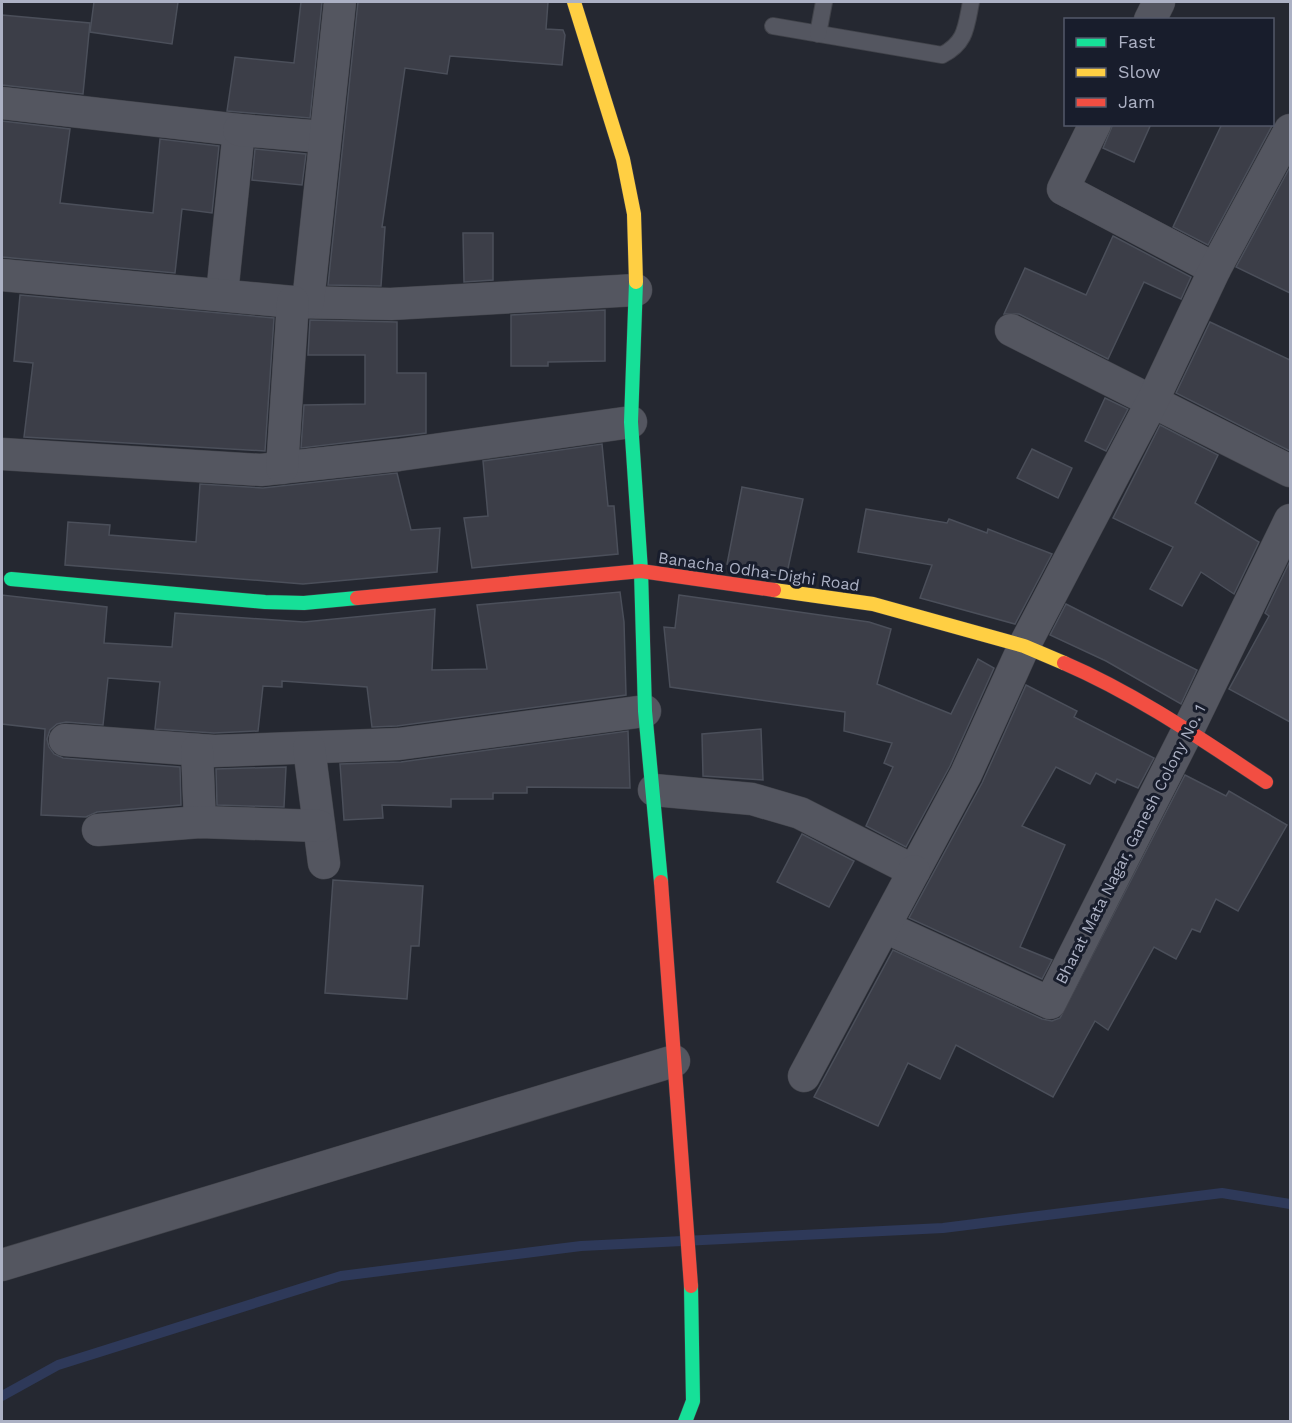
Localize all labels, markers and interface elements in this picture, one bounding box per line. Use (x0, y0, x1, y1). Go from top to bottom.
legend (1064, 18, 1274, 126)
text: Fast (1118, 31, 1156, 52)
text: Slow (1118, 61, 1161, 82)
text: Jam (1118, 91, 1155, 112)
street label: Banacha Odha-Dighi Road (657, 548, 861, 595)
street label: Bharat Mata Nagar, Ganesh Colony No. 1 (1051, 701, 1210, 987)

